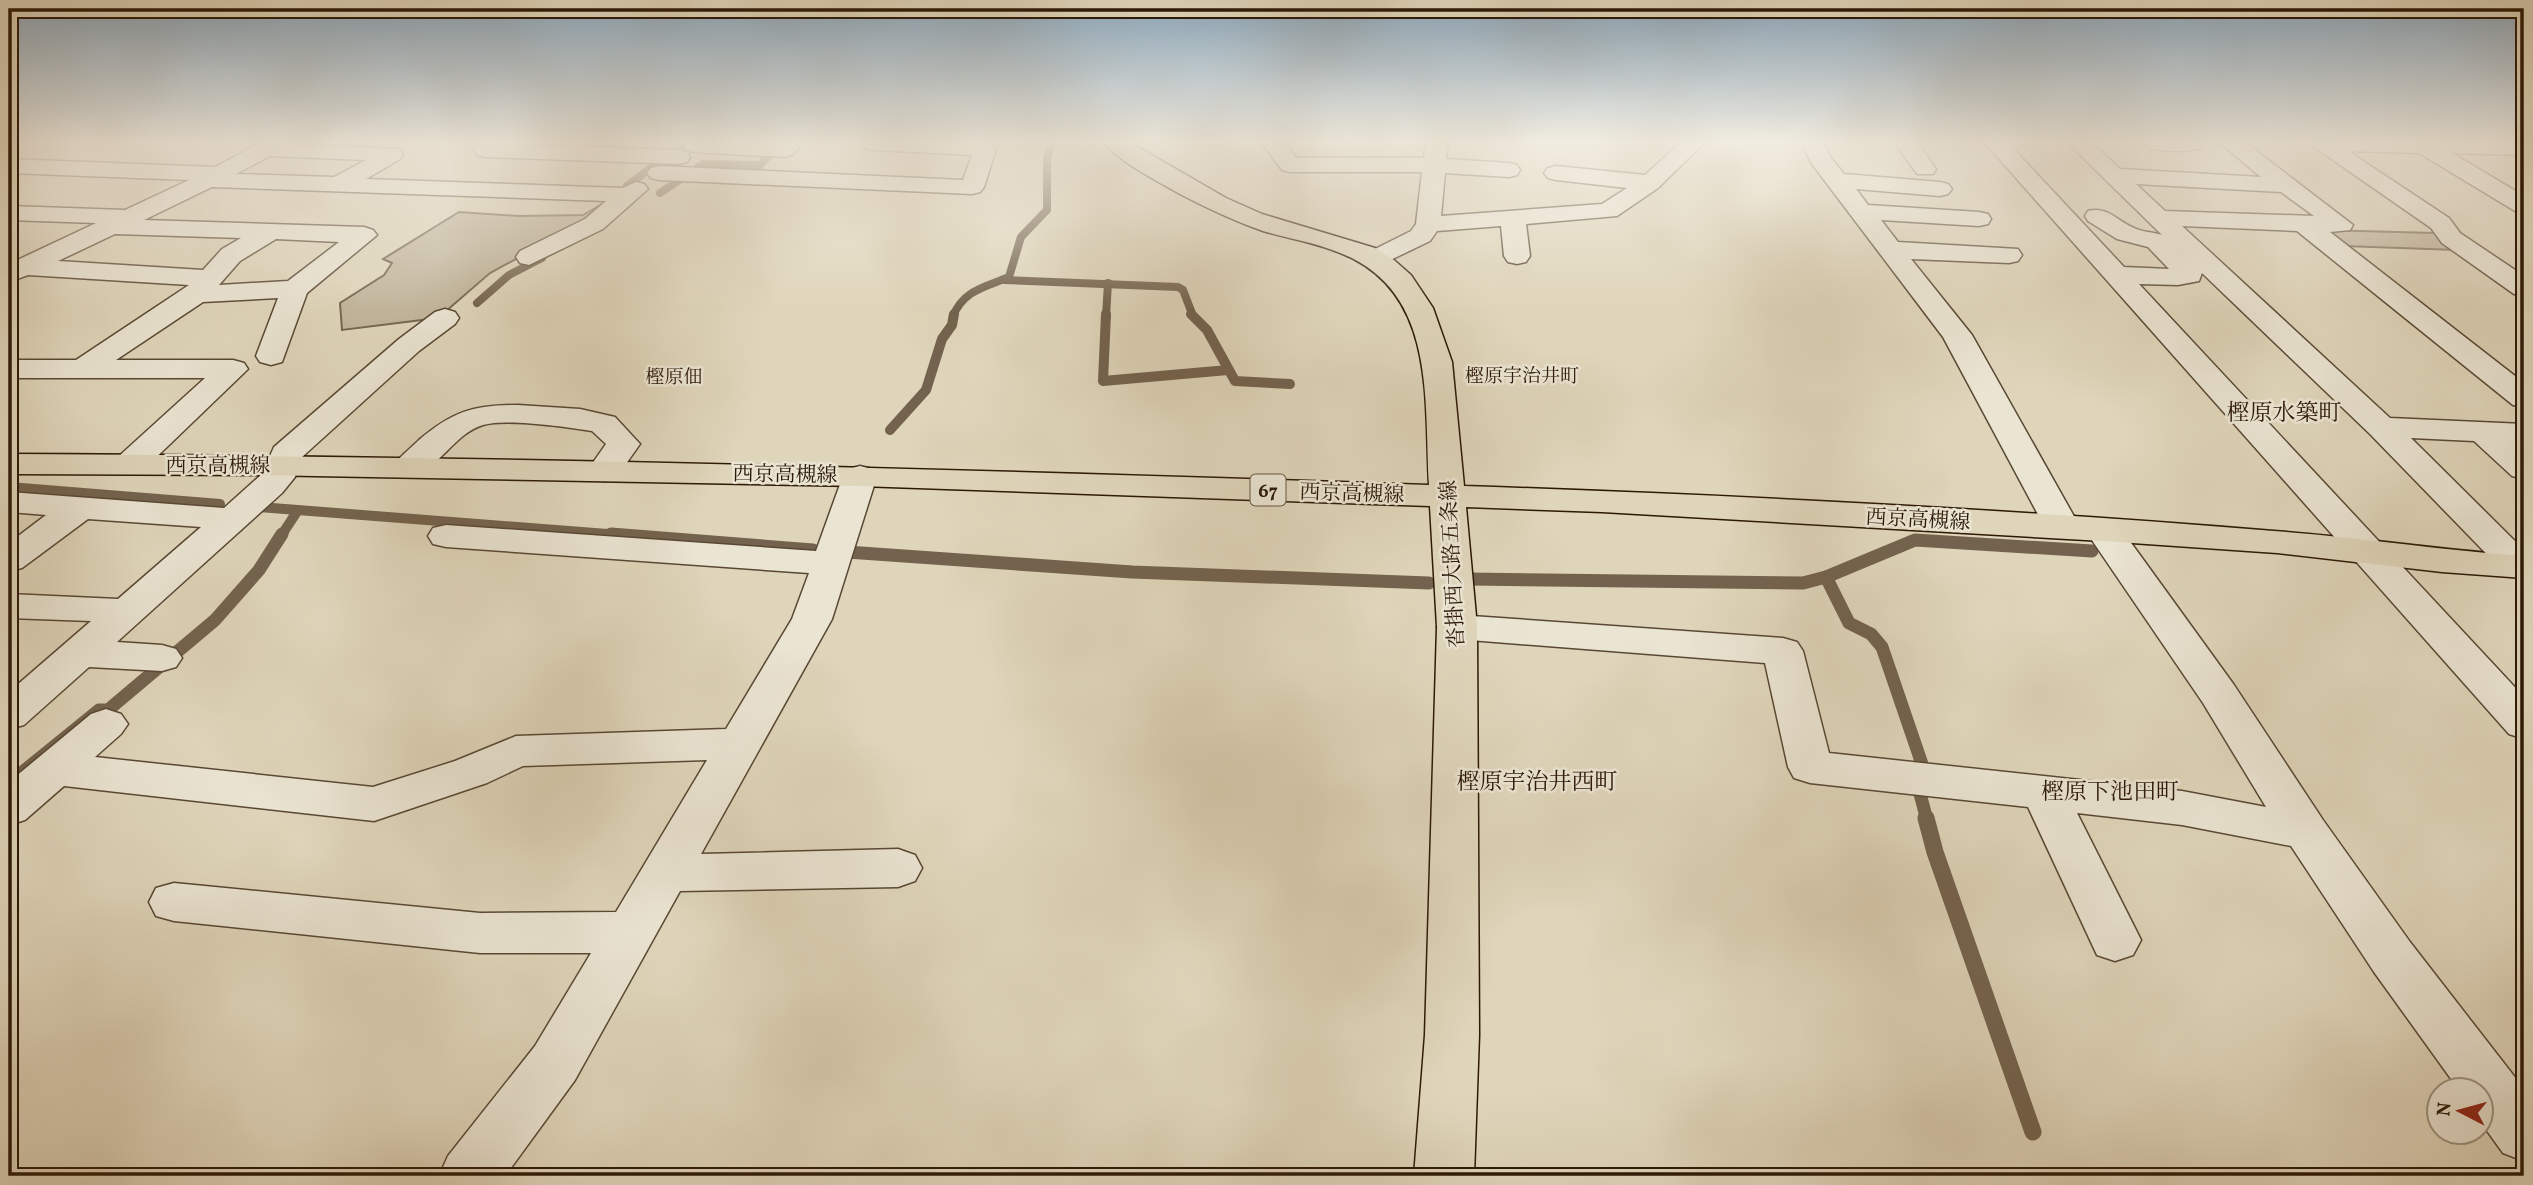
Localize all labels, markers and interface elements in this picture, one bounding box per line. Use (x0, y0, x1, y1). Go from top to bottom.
district label: 樫原宇治井町 (1465, 364, 1579, 390)
district label: 樫原佃 (645, 365, 703, 391)
district label: 樫原水築町 (2227, 398, 2342, 430)
street label: 西京高槻線 (166, 452, 271, 481)
street label: 西京高槻線 (732, 460, 838, 491)
road number: 67 (1250, 475, 1286, 505)
street label: 西京高槻線 (1299, 478, 1405, 511)
street label: 沓掛西大路五条線 (1435, 479, 1472, 649)
street label: 西京高槻線 (1865, 503, 1971, 538)
district label: 樫原宇治井西町 (1457, 767, 1618, 799)
district label: 樫原下池田町 (2041, 777, 2179, 809)
north arrow (2424, 1076, 2494, 1146)
text: N (2431, 1101, 2459, 1118)

